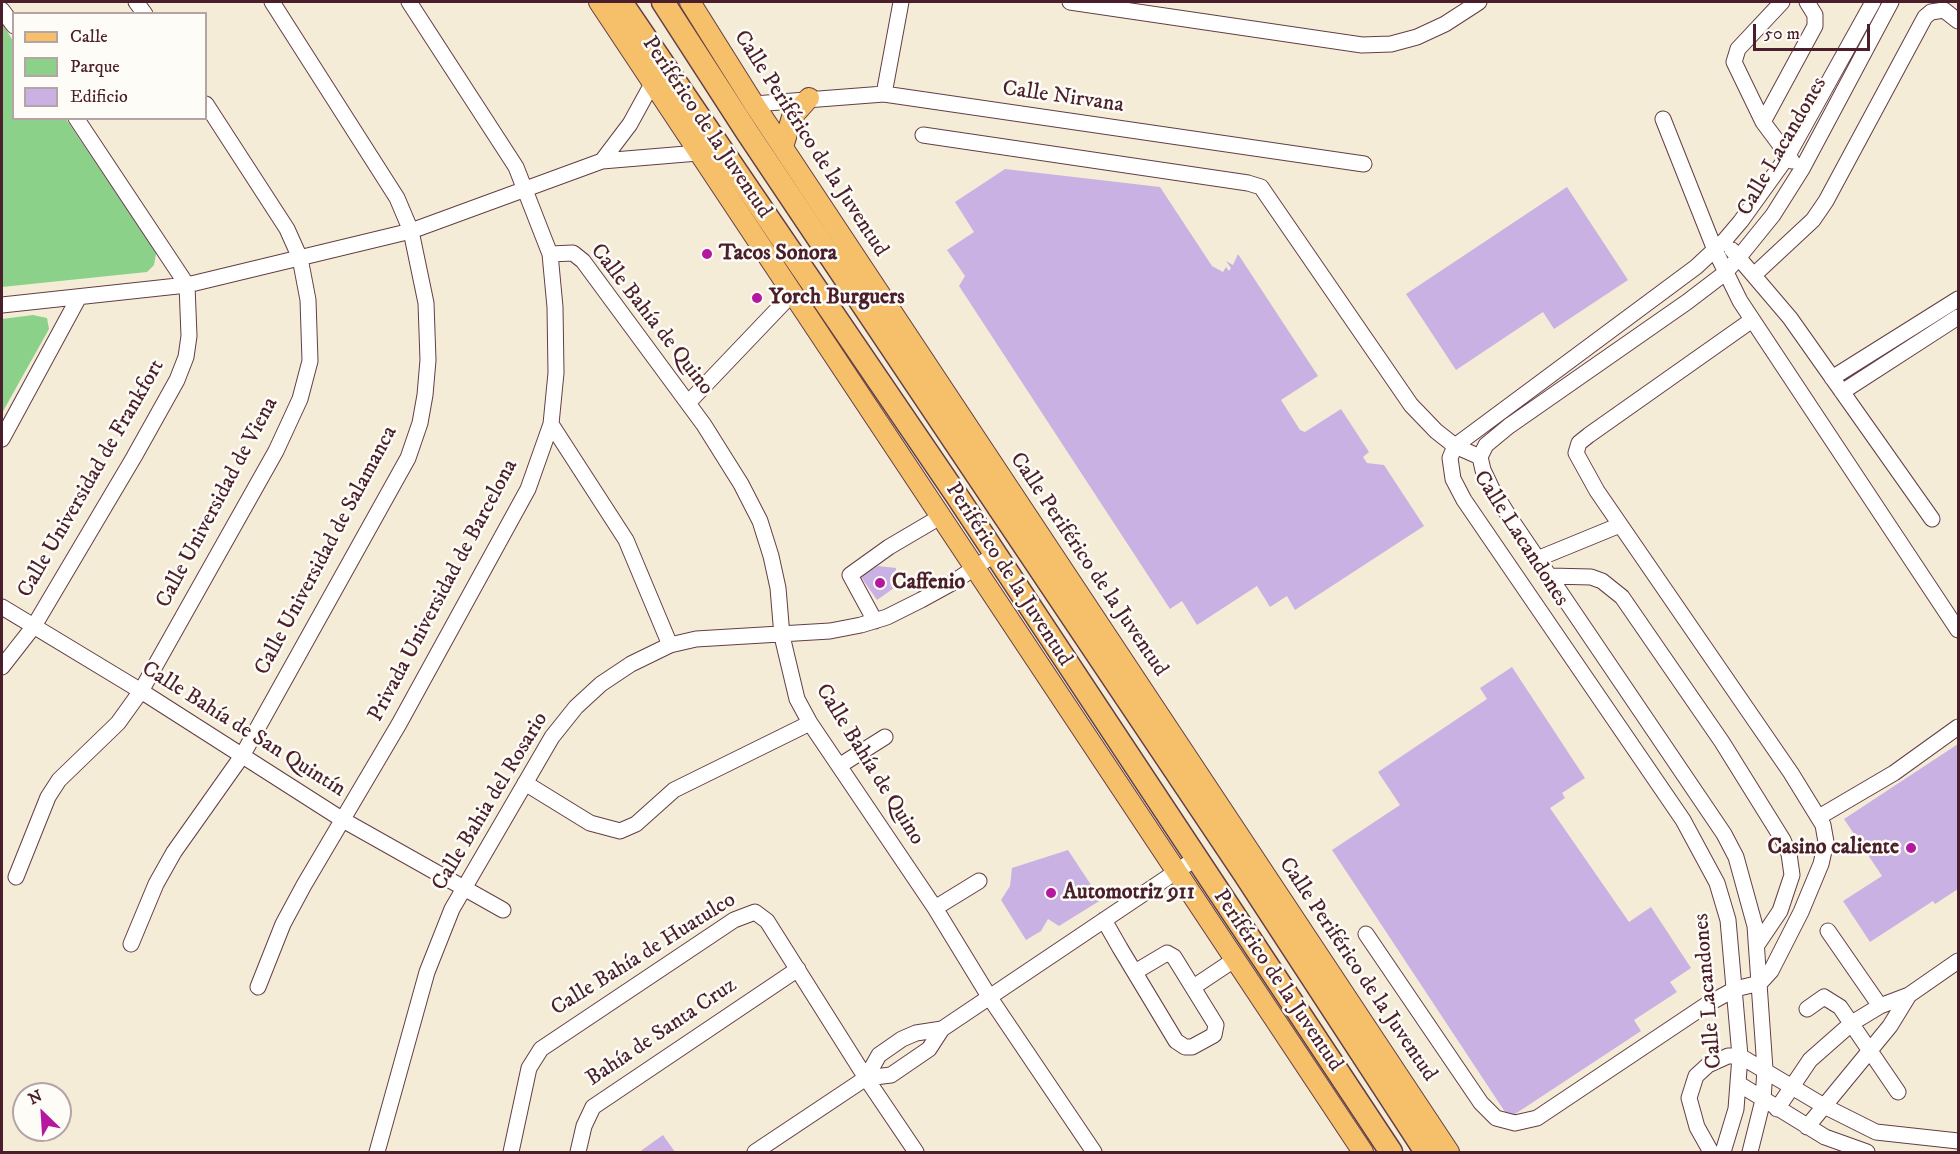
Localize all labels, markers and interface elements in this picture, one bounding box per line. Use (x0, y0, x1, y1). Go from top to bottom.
legend (12, 12, 207, 120)
scale bar (1756, 12, 1873, 50)
text: 50 m (1764, 23, 1800, 45)
text: Calle (70, 26, 108, 48)
street label: Calle Periférico de la Juventud (727, 26, 893, 262)
street label: Periférico de la Juventud (635, 32, 777, 224)
text: Parque (70, 56, 120, 78)
street label: Calle Lacandones (1733, 73, 1833, 221)
street label: Calle Nirvana (1001, 76, 1125, 120)
text: Edificio (70, 86, 128, 108)
street label: Calle Bahía de Quino (584, 239, 718, 401)
place label: Tacos Sonora (719, 241, 837, 267)
marker: Tacos Sonora (700, 247, 714, 261)
place label: Yorch Burguers (769, 285, 905, 311)
marker: Yorch Burguers (750, 291, 764, 305)
street label: Calle Universidad de Frankfort (13, 355, 171, 603)
street label: Calle Universidad de Viena (151, 393, 285, 613)
street label: Calle Universidad de Salamanca (250, 422, 404, 680)
street label: Calle Periférico de la Juventud (1003, 448, 1173, 682)
street label: Privada Universidad de Barcelona (364, 455, 524, 727)
street label: Calle Lacandones (1466, 466, 1574, 612)
street label: Periférico de la Juventud (939, 478, 1077, 672)
place label: Caffenio (892, 570, 965, 596)
marker: Caffenio (873, 576, 887, 590)
street label: Calle Bahía de San Quintín (136, 656, 350, 804)
street label: Calle Bahía de Quino (809, 680, 929, 850)
street label: Calle Bahia del Rosario (427, 708, 555, 896)
place label: Casino caliente (1767, 835, 1899, 861)
marker: Casino caliente (1904, 841, 1918, 855)
street label: Calle Periférico de la Juventud (1272, 853, 1442, 1087)
place label: Automotriz 911 (1063, 880, 1195, 906)
street label: Periférico de la Juventud (1206, 885, 1348, 1077)
marker: Automotriz 911 (1044, 886, 1058, 900)
street label: Calle Bahía de Huatulco (547, 887, 741, 1023)
street label: Calle Lacandones (1689, 912, 1729, 1070)
street label: Bahía de Santa Cruz (582, 973, 742, 1093)
north arrow (12, 1082, 72, 1142)
text: N (25, 1086, 45, 1109)

